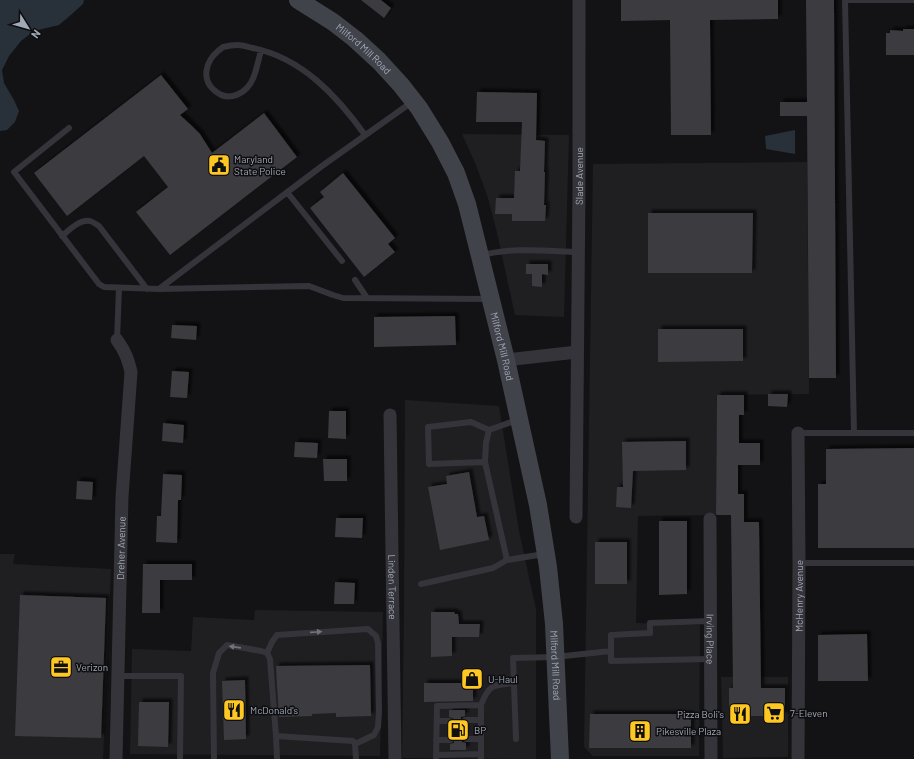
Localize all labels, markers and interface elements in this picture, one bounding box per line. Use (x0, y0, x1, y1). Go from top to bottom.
north arrow (8, 8, 48, 48)
street label: Milford Mill Road (334, 21, 394, 76)
text: N (29, 27, 44, 41)
street label: Slade Avenue (573, 147, 585, 205)
public building icon: Maryland State Police (206, 152, 232, 178)
place label: Maryland State Police (234, 153, 286, 177)
street label: Milford Mill Road (488, 311, 516, 382)
street label: Dreher Avenue (114, 516, 128, 580)
street label: Linden Terrace (386, 554, 399, 620)
street label: McHenry Avenue (793, 560, 805, 632)
street label: Irving Place (704, 614, 717, 664)
one-way arrow (310, 629, 322, 636)
street label: Milford Mill Road (548, 630, 563, 701)
one-way arrow (229, 644, 241, 650)
office icon: Verizon (48, 654, 74, 680)
place label: Verizon (76, 661, 108, 673)
shop icon: U-Haul (459, 666, 485, 692)
place label: U-Haul (488, 673, 518, 685)
restaurant icon: McDonald's (221, 697, 247, 723)
supermarket icon: 7-Eleven (761, 700, 787, 726)
restaurant icon: Pizza Boli's (727, 701, 753, 727)
place label: McDonald's (250, 704, 298, 716)
place label: 7-Eleven (790, 707, 828, 719)
place label: Pizza Boli's (677, 708, 724, 720)
fuel station icon: BP (445, 717, 471, 743)
building icon: Pikesville Plaza (627, 718, 653, 744)
place label: BP (474, 724, 486, 736)
place label: Pikesville Plaza (656, 725, 721, 737)

